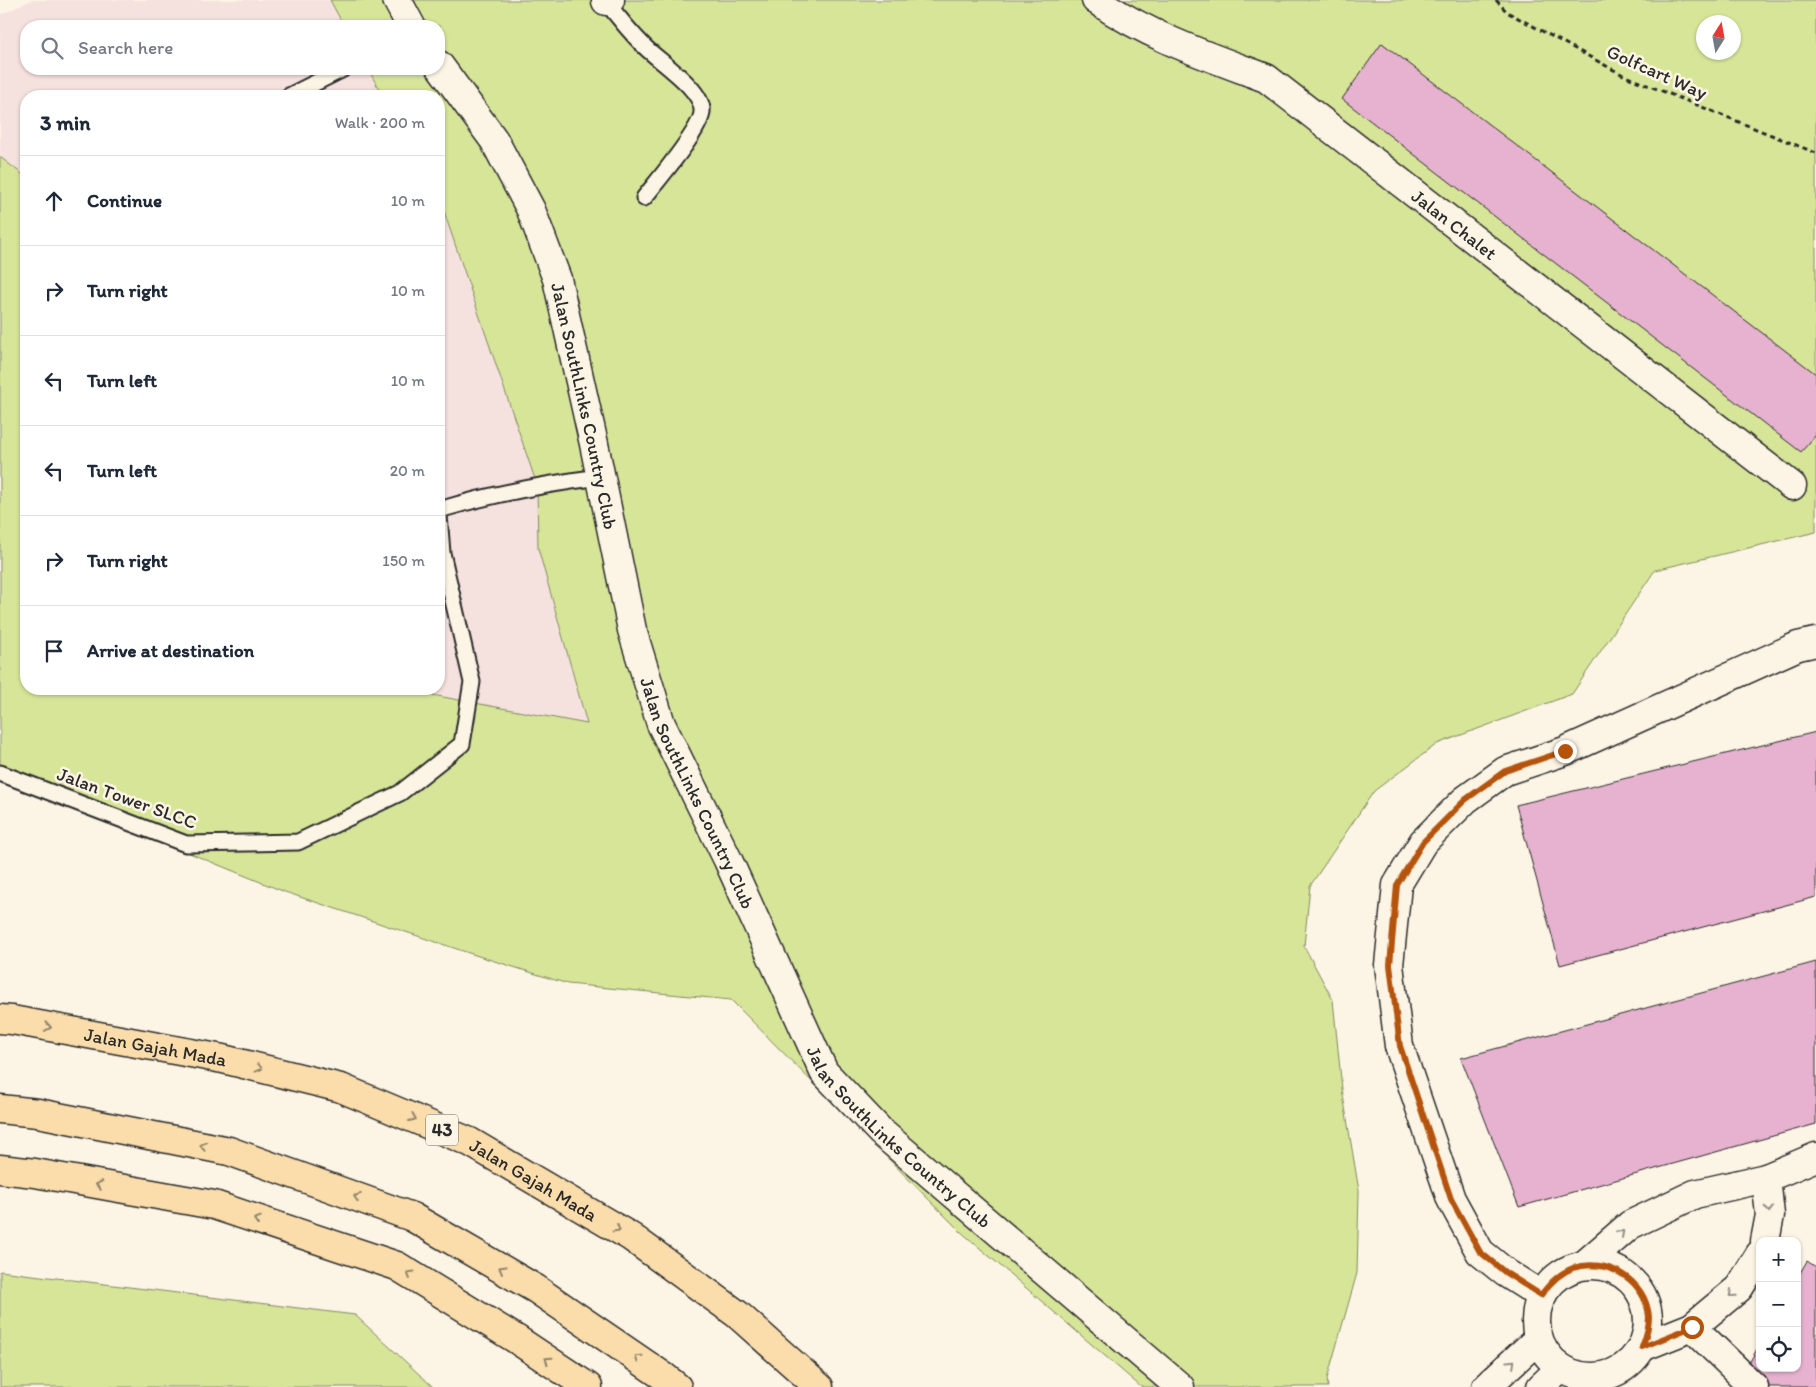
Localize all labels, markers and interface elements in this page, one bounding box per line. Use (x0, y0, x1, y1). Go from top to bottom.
north arrow (1696, 15, 1741, 60)
search box (20, 20, 445, 75)
icon: search (38, 34, 66, 62)
text: Search here (78, 36, 173, 59)
street label: Golfcart Way (1603, 40, 1711, 104)
text: 3 min (40, 110, 90, 135)
text: Walk · 200 m (335, 113, 425, 132)
street label: Jalan Chalet (1407, 184, 1502, 264)
icon: ahead (40, 187, 68, 215)
text: Continue (87, 189, 162, 212)
text: 10 m (391, 191, 425, 210)
icon: right (40, 277, 68, 305)
text: Turn right (87, 279, 168, 302)
text: 10 m (391, 281, 425, 300)
street label: Jalan SouthLinks Country Club (547, 281, 623, 532)
icon: left (40, 367, 68, 395)
text: Turn left (87, 369, 157, 392)
text: 10 m (391, 371, 425, 390)
icon: left (40, 457, 68, 485)
text: Turn left (87, 459, 157, 482)
text: 20 m (390, 461, 425, 480)
icon: right (40, 547, 68, 575)
text: Turn right (87, 549, 168, 572)
text: 150 m (382, 551, 425, 570)
icon: arrive (40, 637, 68, 665)
text: Arrive at destination (87, 639, 254, 662)
street label: Jalan SouthLinks Country Club (636, 675, 760, 912)
route end (1554, 740, 1577, 763)
street label: Jalan Tower SLCC (54, 762, 200, 834)
one-way arrow (44, 1021, 53, 1031)
street label: Jalan Gajah Mada (82, 1022, 229, 1071)
street label: Jalan SouthLinks Country Club (802, 1042, 996, 1233)
one-way arrow (255, 1062, 264, 1073)
one-way arrow (408, 1112, 417, 1122)
road number: 43 (426, 1114, 458, 1146)
street label: Jalan Gajah Mada (466, 1133, 602, 1226)
one-way arrow (198, 1141, 207, 1151)
one-way arrow (94, 1180, 103, 1190)
one-way arrow (353, 1193, 361, 1203)
one-way arrow (1763, 1206, 1774, 1214)
one-way arrow (253, 1215, 262, 1225)
one-way arrow (611, 1223, 620, 1233)
one-way arrow (1615, 1230, 1624, 1239)
map controls (1756, 1237, 1801, 1372)
button: + (1756, 1237, 1801, 1282)
one-way arrow (498, 1265, 507, 1275)
one-way arrow (406, 1271, 415, 1280)
button: − (1756, 1282, 1801, 1327)
one-way arrow (1729, 1288, 1738, 1297)
route start (1681, 1316, 1704, 1339)
button: locate (1756, 1327, 1801, 1372)
one-way arrow (634, 1355, 643, 1364)
one-way arrow (544, 1357, 553, 1366)
one-way arrow (1506, 1360, 1515, 1369)

